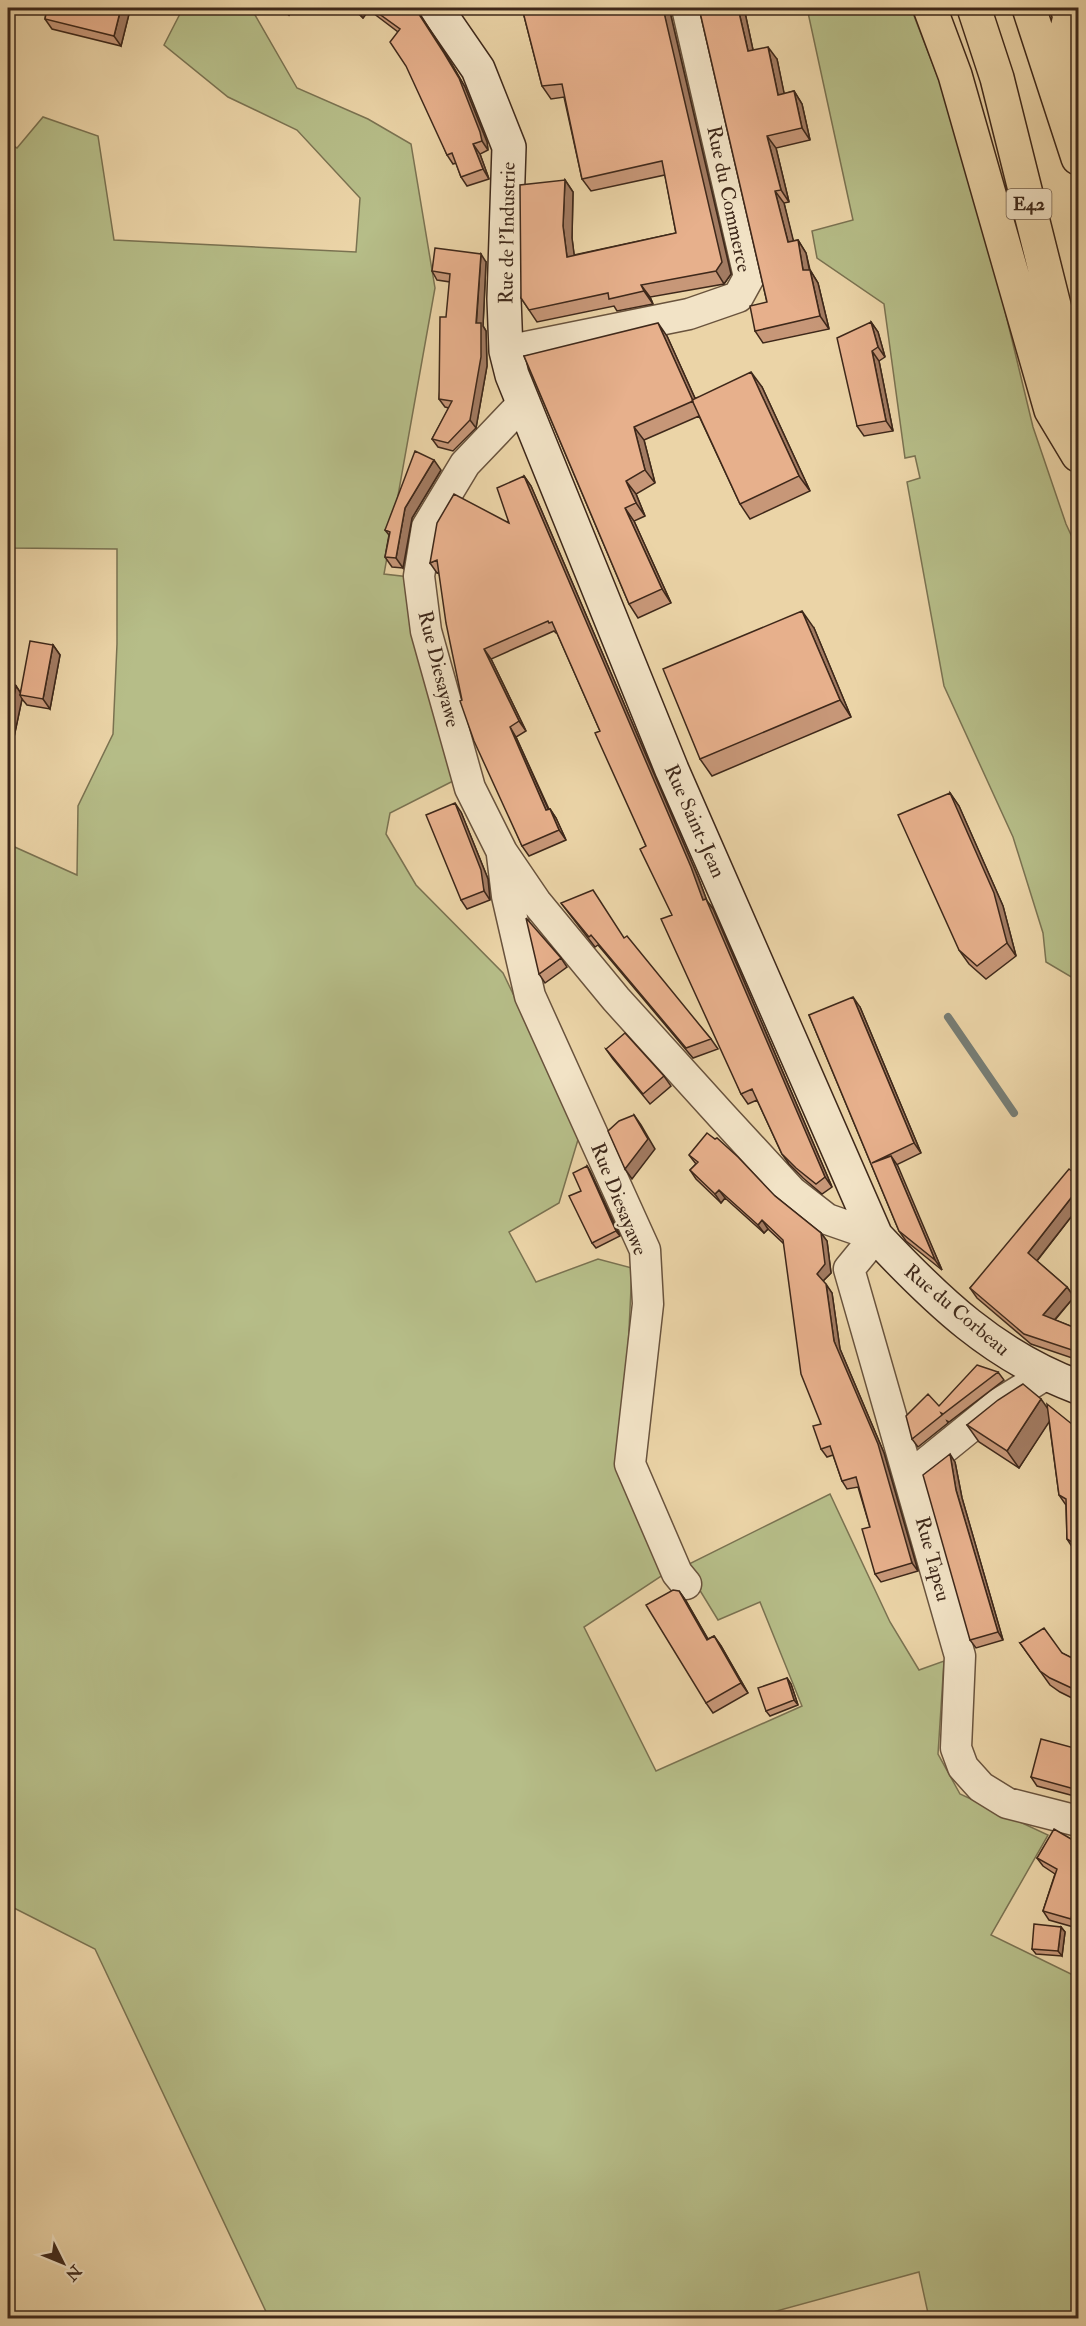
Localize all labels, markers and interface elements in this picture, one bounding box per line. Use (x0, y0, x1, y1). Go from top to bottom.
street label: Rue du Commerce (701, 124, 757, 274)
street label: Rue de l'Industrie (493, 162, 521, 304)
road number: E42 (1006, 189, 1052, 219)
street label: Rue Diesayawe (412, 608, 466, 730)
street label: Rue Saint-Jean (659, 760, 731, 882)
street label: Rue Diesayawe (585, 1139, 653, 1259)
street label: Rue du Corbeau (899, 1259, 1015, 1361)
street label: Rue Tapeu (909, 1514, 956, 1604)
north arrow (33, 2233, 93, 2293)
text: N (61, 2260, 86, 2285)

